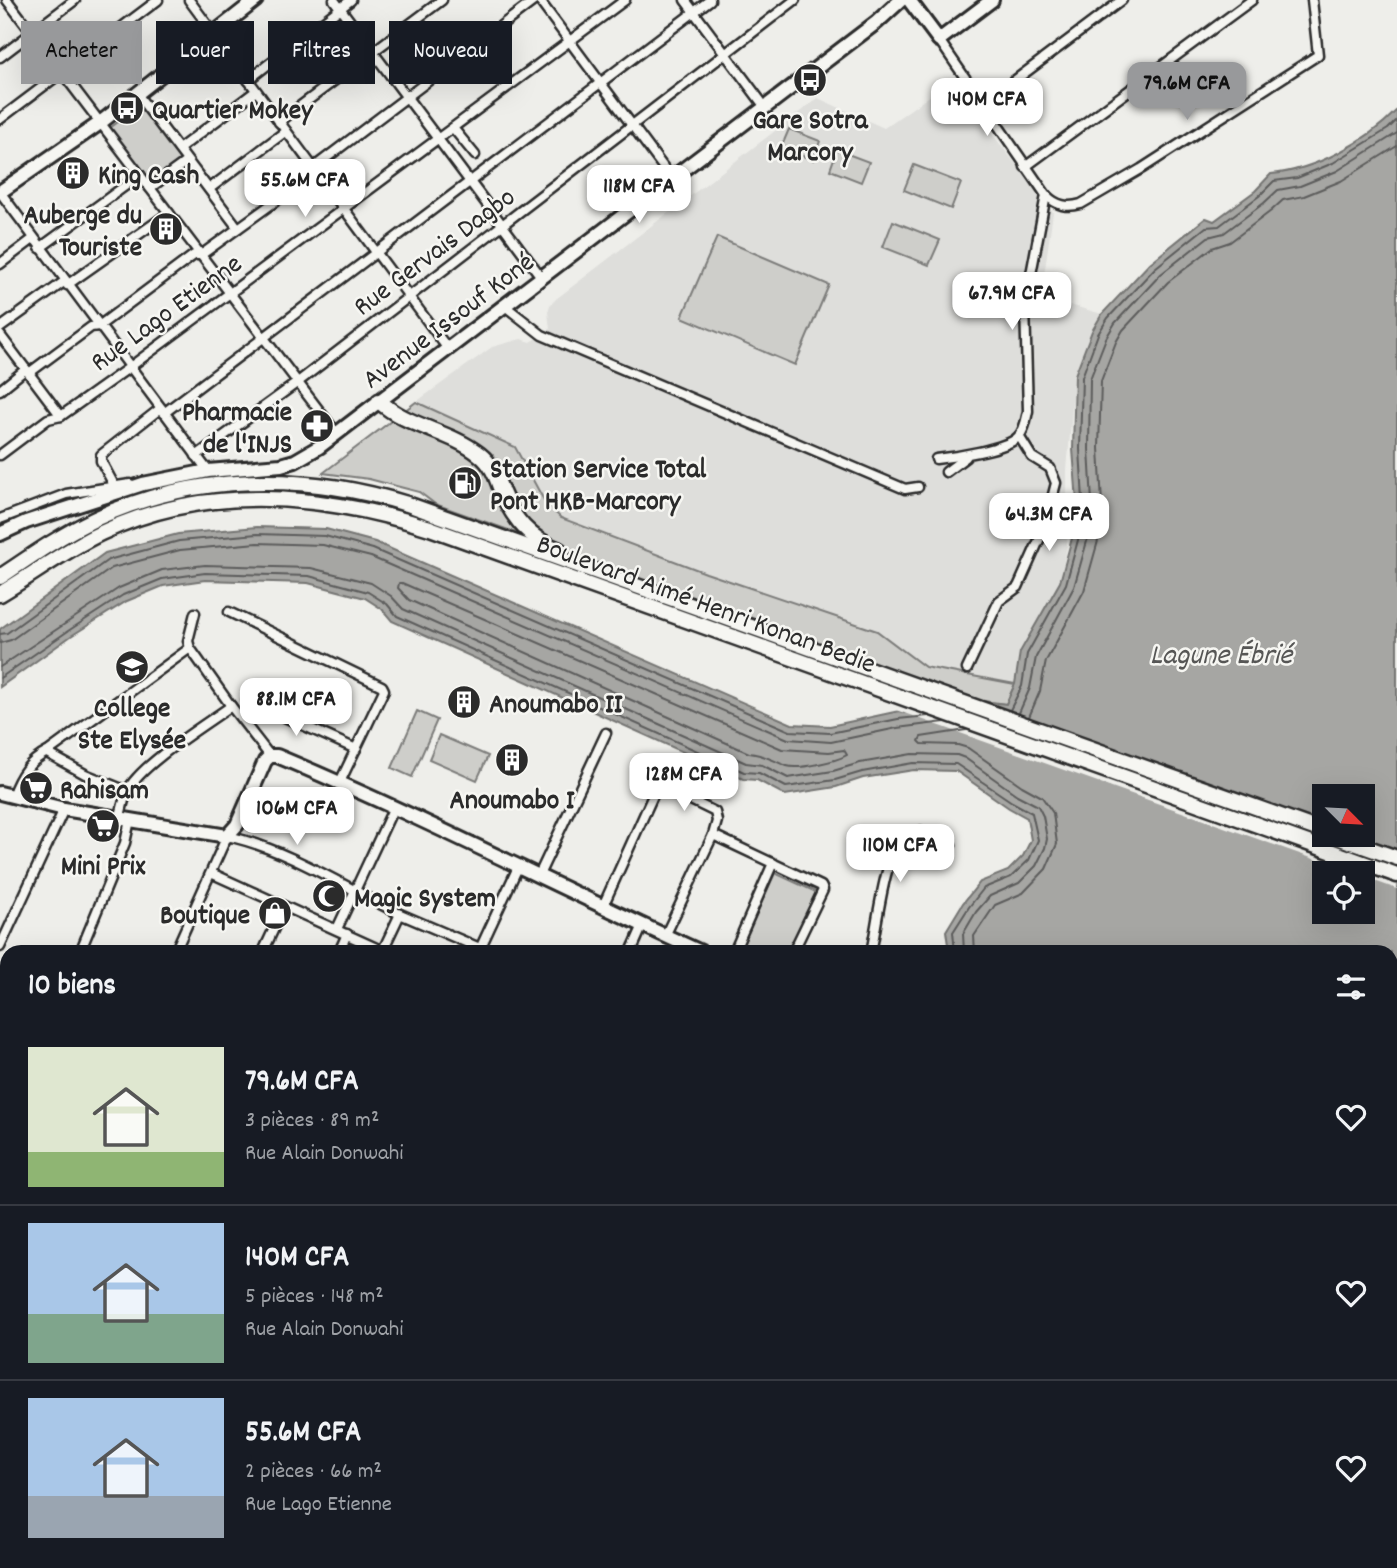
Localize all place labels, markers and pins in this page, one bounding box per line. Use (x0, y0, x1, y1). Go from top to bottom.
bus stop icon: Gare Sotra Marcory (791, 61, 829, 99)
pin: 79.6M CFA (1107, 62, 1267, 122)
pin: 140M CFA (915, 78, 1059, 138)
bus stop icon: Quartier Mokey (108, 89, 146, 127)
place label: Quartier Mokey (152, 93, 314, 133)
place label: Gare Sotra Marcory (752, 103, 868, 175)
building icon: King Cash (54, 154, 92, 192)
place label: King Cash (98, 158, 199, 198)
pin: 55.6M CFA (225, 160, 385, 219)
pin: 118M CFA (567, 166, 711, 225)
place label: Auberge du Touriste (24, 198, 142, 270)
building icon: Auberge du Touriste (147, 210, 185, 248)
pin: 67.9M CFA (932, 272, 1092, 332)
place label: Pharmacie de l'INJS (182, 395, 292, 467)
pharmacy icon: Pharmacie de l'INJS (298, 407, 336, 445)
place label: Station Service Total Pont HKB-Marcory (490, 452, 707, 524)
fuel station icon: Station Service Total Pont HKB-Marcory (446, 464, 484, 502)
pin: 64.3M CFA (969, 494, 1129, 553)
school or university icon: College Ste Elysée (113, 648, 151, 686)
pin: 88.1M CFA (216, 678, 376, 738)
building icon: Anoumabo II (445, 683, 483, 721)
place label: Anoumabo II (489, 687, 623, 727)
place label: College Ste Elysée (78, 691, 186, 763)
building icon: Anoumabo I (493, 741, 531, 779)
pin: 128M CFA (612, 754, 756, 813)
supermarket icon: Rahisam (17, 769, 55, 807)
place label: Rahisam (60, 773, 149, 813)
place label: Anoumabo I (450, 783, 575, 823)
pin: 106M CFA (225, 788, 369, 847)
supermarket icon: Mini Prix (84, 807, 122, 845)
pin: 110M CFA (828, 824, 972, 884)
place label: Mini Prix (61, 849, 146, 889)
mosque icon: Magic System (310, 877, 348, 915)
place label: Magic System (354, 881, 496, 921)
shop icon: Boutique (256, 894, 294, 932)
place label: Boutique (160, 898, 250, 938)

